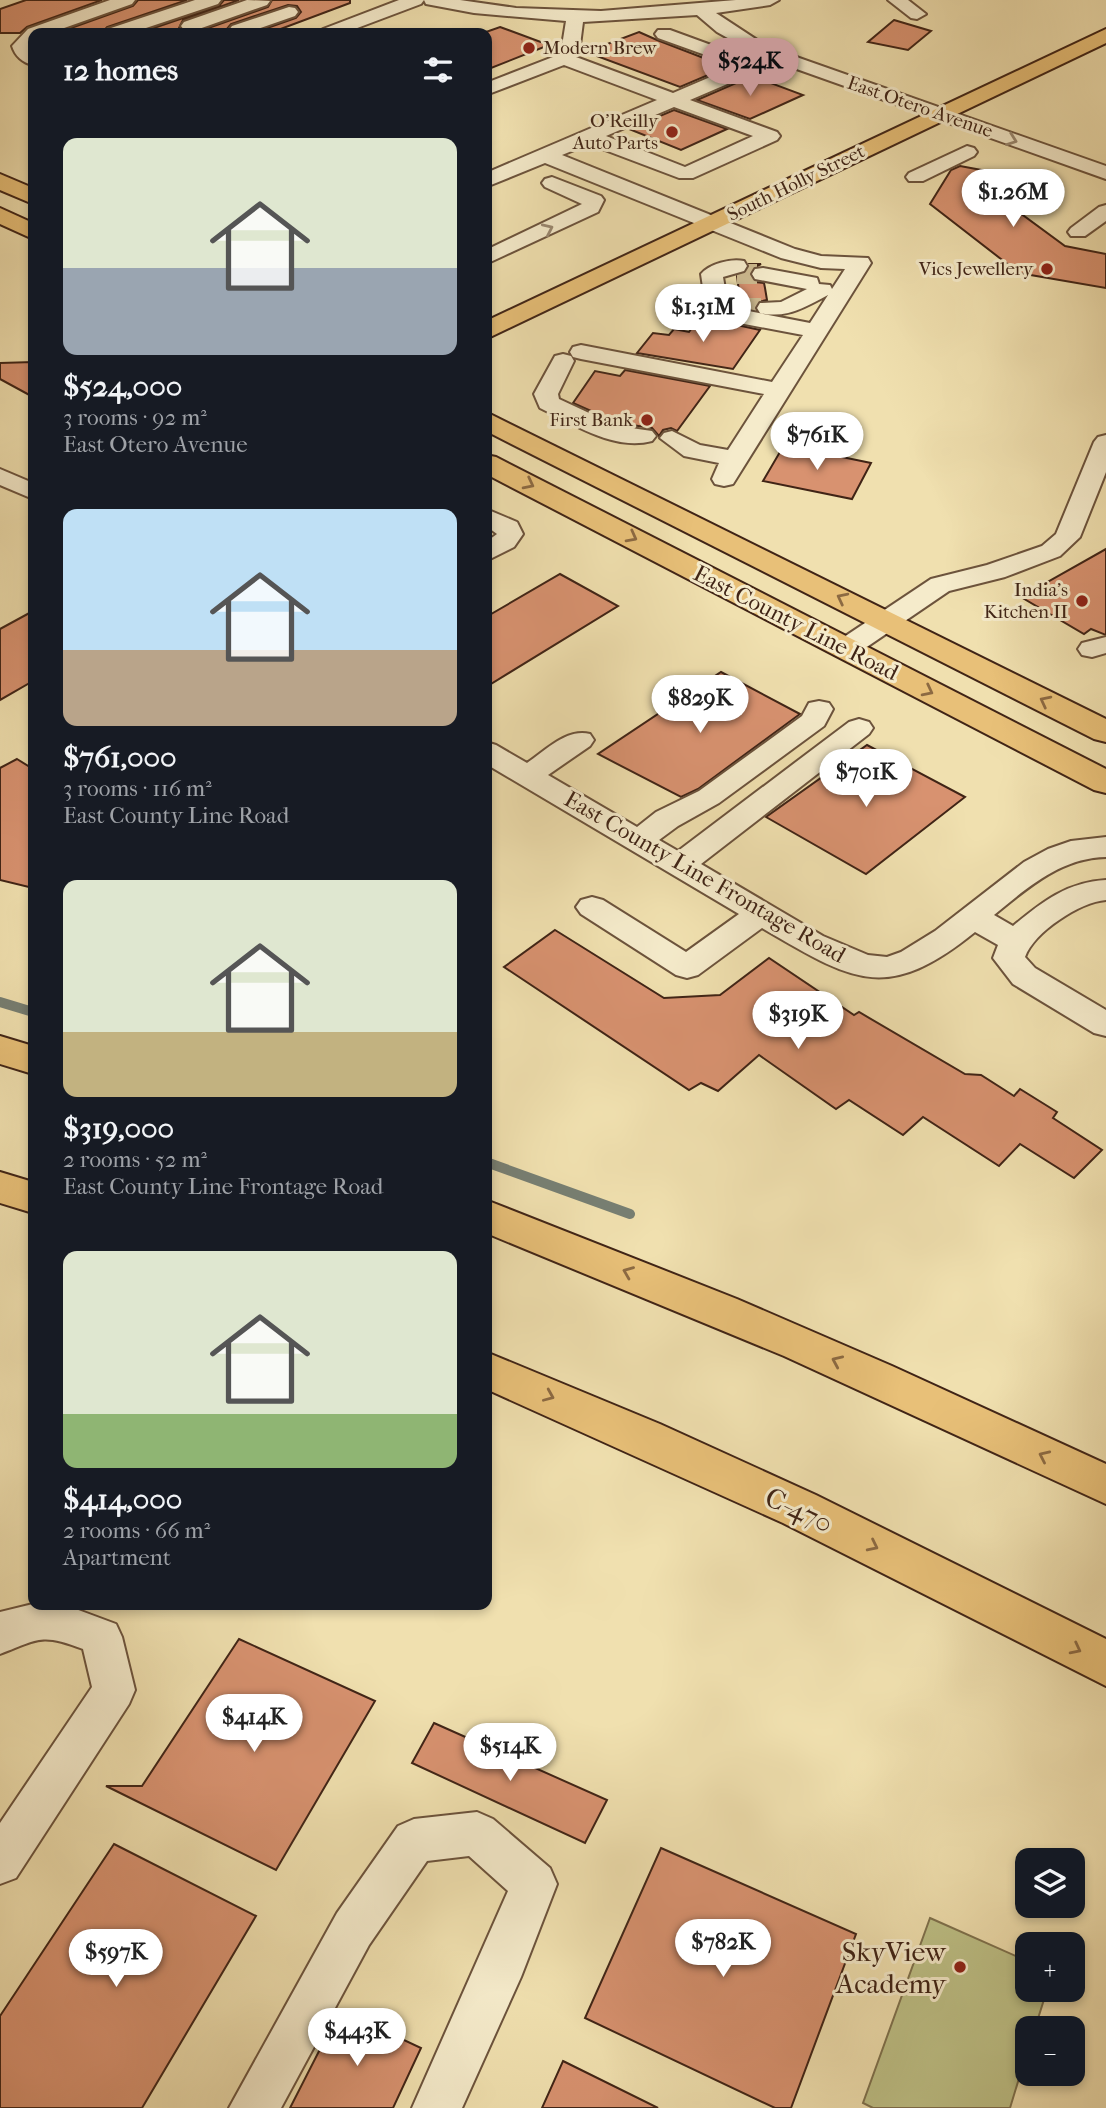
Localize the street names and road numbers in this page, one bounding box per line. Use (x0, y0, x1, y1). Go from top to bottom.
street label: East Otero Avenue (844, 72, 996, 142)
street label: South Holly Street (724, 140, 869, 226)
street label: East County Line Road (689, 560, 903, 687)
street label: East County Line Frontage Road (560, 785, 851, 969)
street label: C-470 (760, 1480, 838, 1540)

